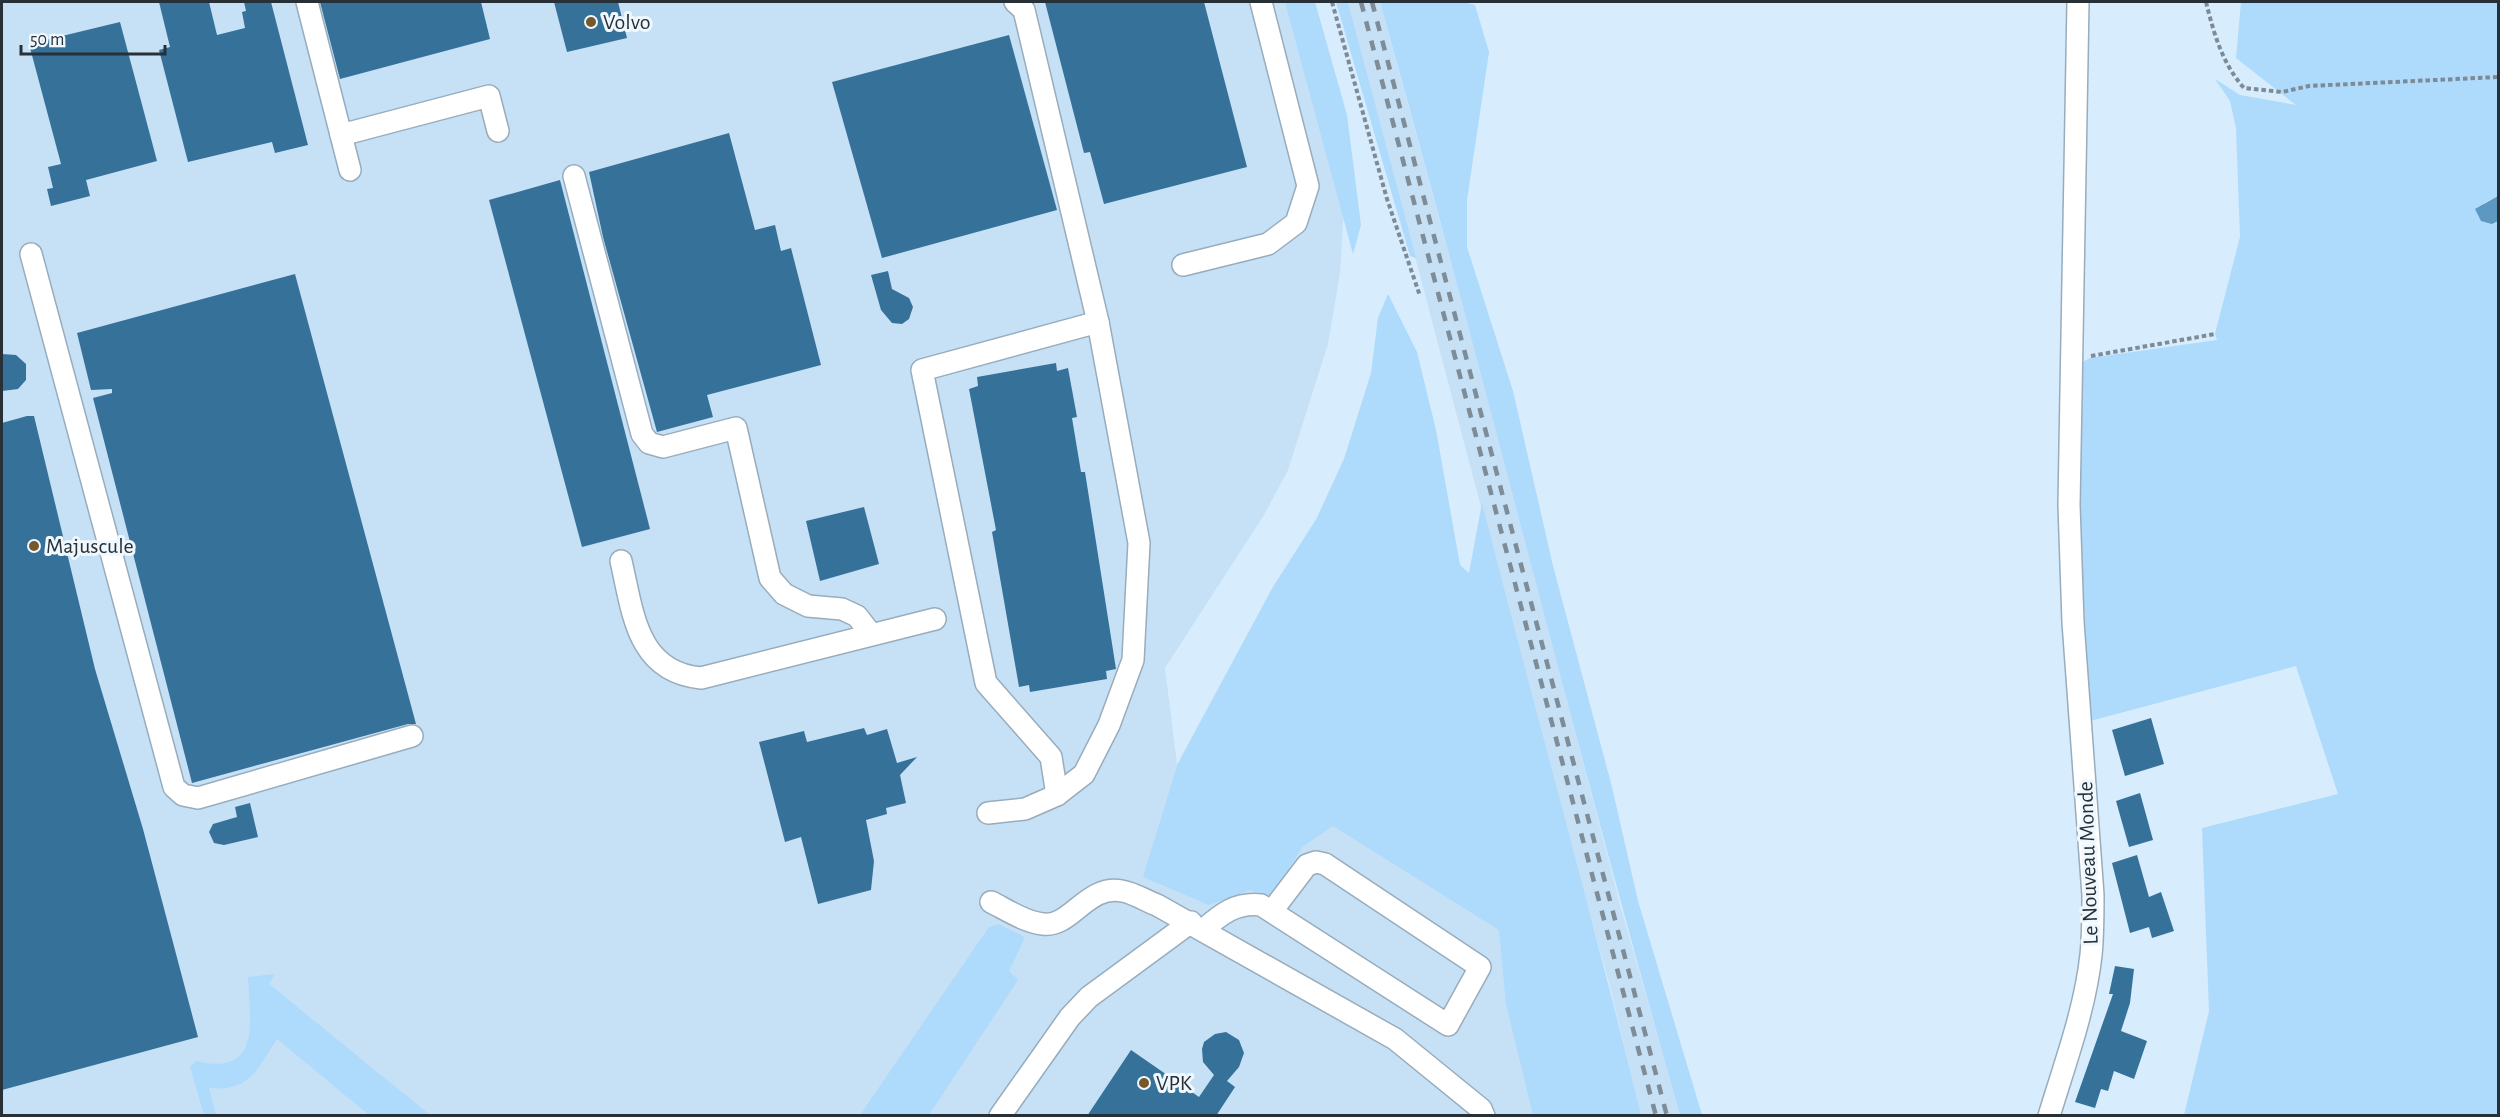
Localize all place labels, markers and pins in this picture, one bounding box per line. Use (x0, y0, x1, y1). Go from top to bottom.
place label: Volvo (603, 11, 650, 33)
marker: Volvo (584, 15, 598, 29)
place label: Majuscule (46, 535, 134, 557)
marker: Majuscule (27, 539, 41, 553)
place label: VPK (1156, 1072, 1193, 1094)
marker: VPK (1137, 1076, 1151, 1090)

